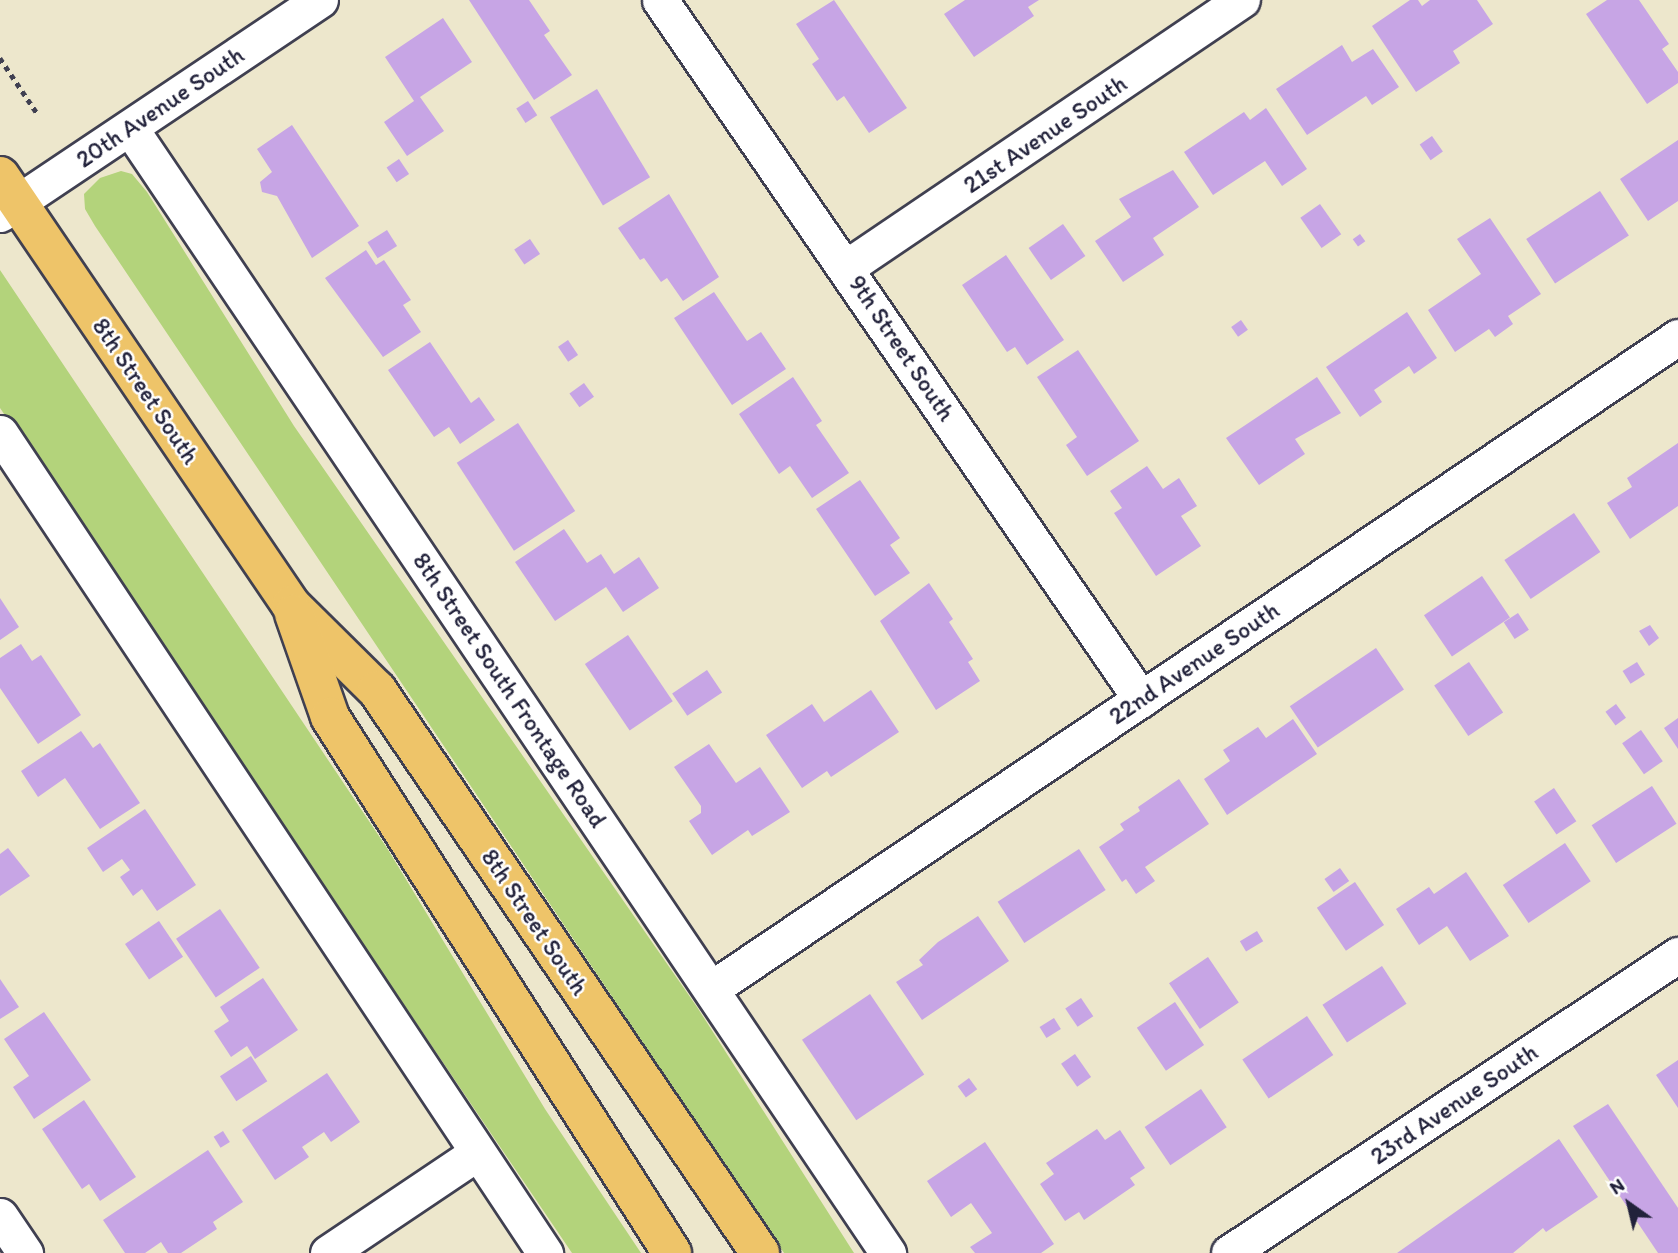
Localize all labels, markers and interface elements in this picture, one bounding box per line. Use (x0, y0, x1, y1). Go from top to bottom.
street label: 20th Avenue South (71, 41, 249, 173)
street label: 21st Avenue South (958, 69, 1132, 199)
street label: 9th Street South (843, 270, 961, 426)
street label: 8th Street South (87, 313, 205, 469)
street label: 8th Street South Frontage Road (408, 548, 612, 832)
street label: 22nd Avenue South (1104, 596, 1284, 730)
street label: 8th Street South (476, 844, 594, 1000)
street label: 23rd Avenue South (1365, 1038, 1543, 1170)
north arrow (1594, 1169, 1664, 1239)
text: N (1605, 1173, 1629, 1199)

